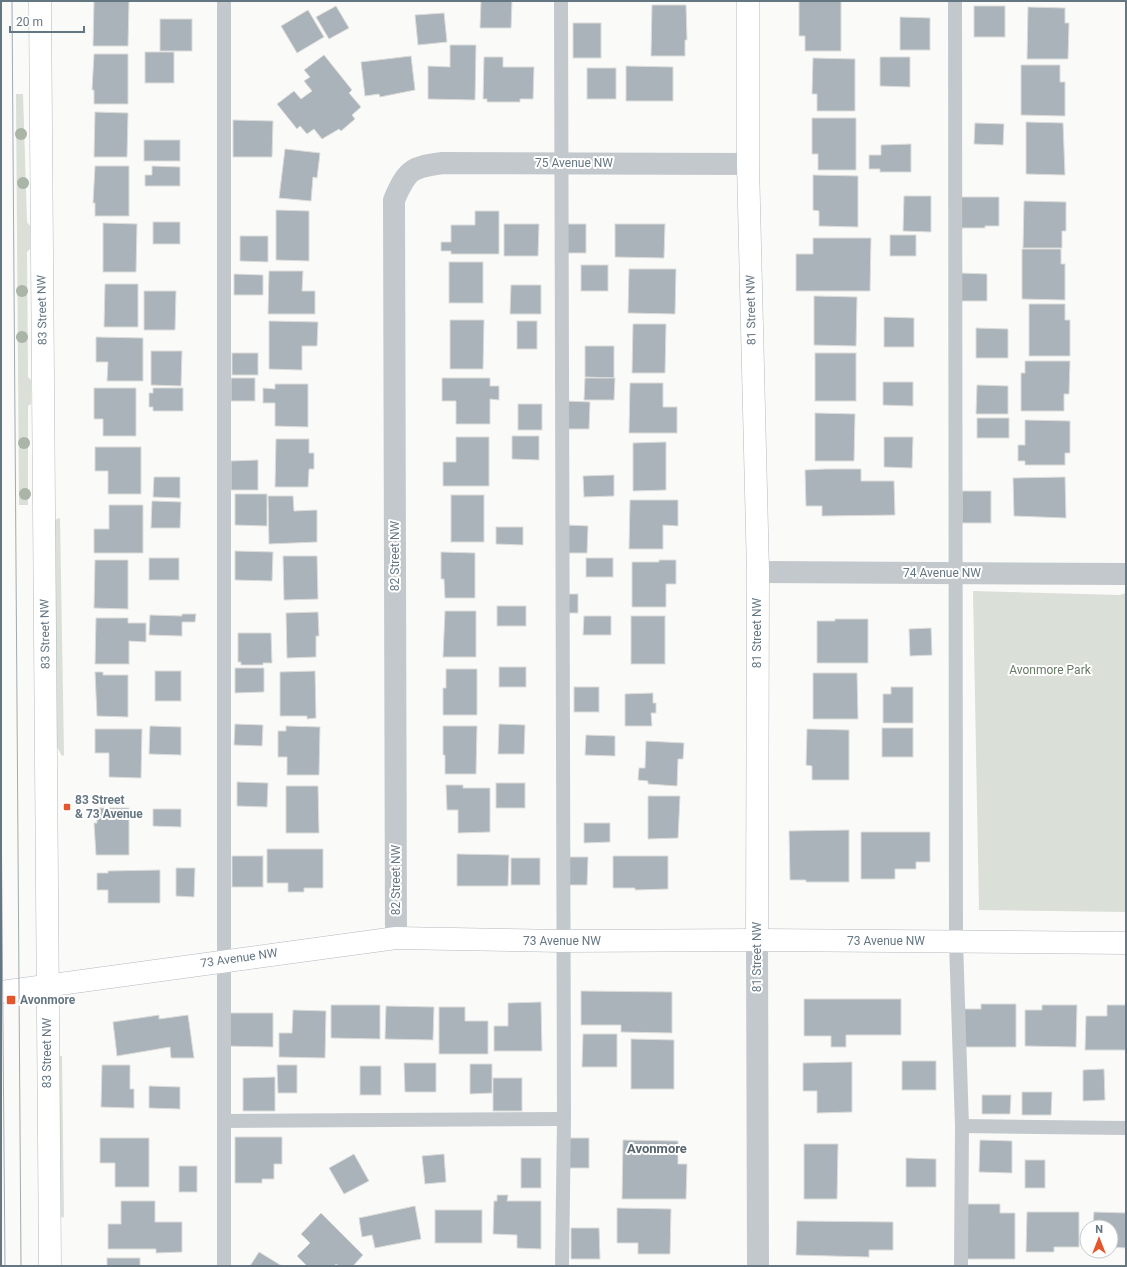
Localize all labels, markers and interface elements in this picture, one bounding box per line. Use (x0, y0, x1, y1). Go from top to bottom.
scale bar (10, 8, 84, 34)
text: 20 m (16, 15, 43, 29)
street label: 75 Avenue NW (535, 156, 613, 170)
street label: 83 Street NW (34, 274, 50, 345)
street label: 81 Street NW (743, 274, 759, 345)
street label: 82 Street NW (388, 520, 402, 591)
street label: 74 Avenue NW (903, 566, 981, 580)
street label: 81 Street NW (750, 597, 764, 668)
street label: 83 Street NW (37, 598, 53, 669)
park label: Avonmore Park (1009, 663, 1092, 677)
place label: 83 Street & 73 Avenue (75, 793, 143, 821)
marker: 83 Street & 73 Avenue (62, 802, 72, 812)
street label: 82 Street NW (389, 844, 403, 915)
street label: 81 Street NW (750, 921, 764, 992)
street label: 73 Avenue NW (523, 934, 601, 948)
street label: 73 Avenue NW (847, 934, 925, 948)
street label: 73 Avenue NW (199, 946, 279, 970)
place label: Avonmore (20, 993, 76, 1007)
marker: Avonmore (5, 994, 17, 1006)
street label: 83 Street NW (40, 1017, 54, 1088)
district label: Avonmore (627, 1141, 687, 1156)
north arrow (1079, 1219, 1119, 1259)
text: N (1095, 1223, 1103, 1236)

